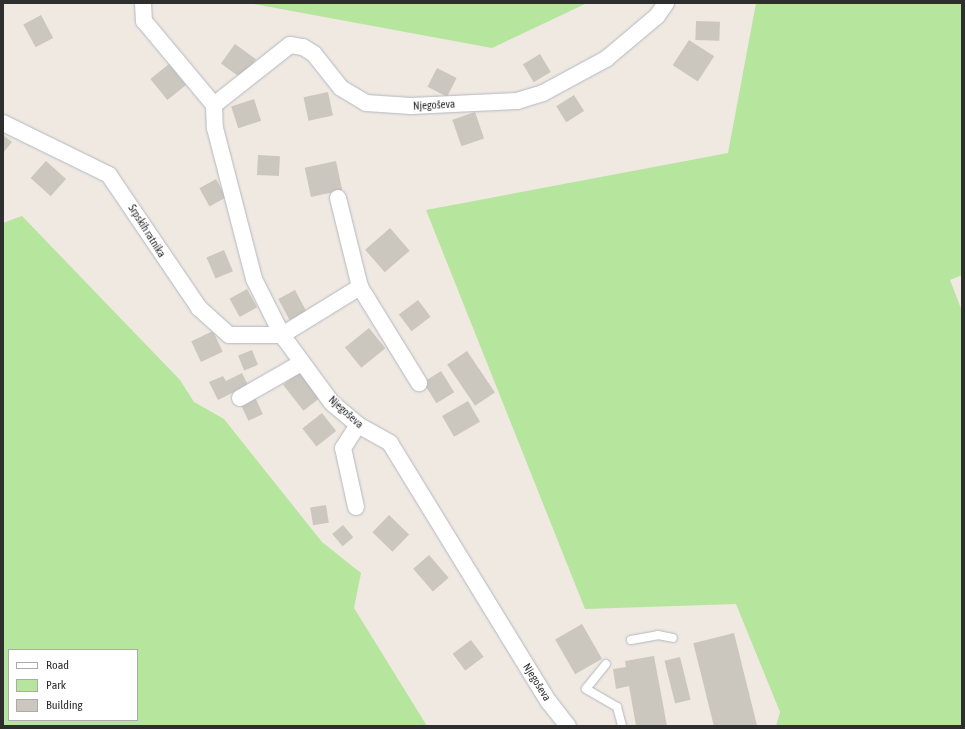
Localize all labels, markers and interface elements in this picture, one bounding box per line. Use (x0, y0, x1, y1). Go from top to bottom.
street label: Njegoševa (413, 97, 455, 113)
street label: Srpskih ratnika (126, 202, 168, 260)
street label: Njegoševa (326, 393, 366, 431)
legend (8, 649, 138, 721)
text: Road (46, 658, 69, 672)
street label: Njegoševa (520, 661, 554, 703)
text: Park (46, 678, 66, 692)
text: Building (46, 698, 83, 712)

